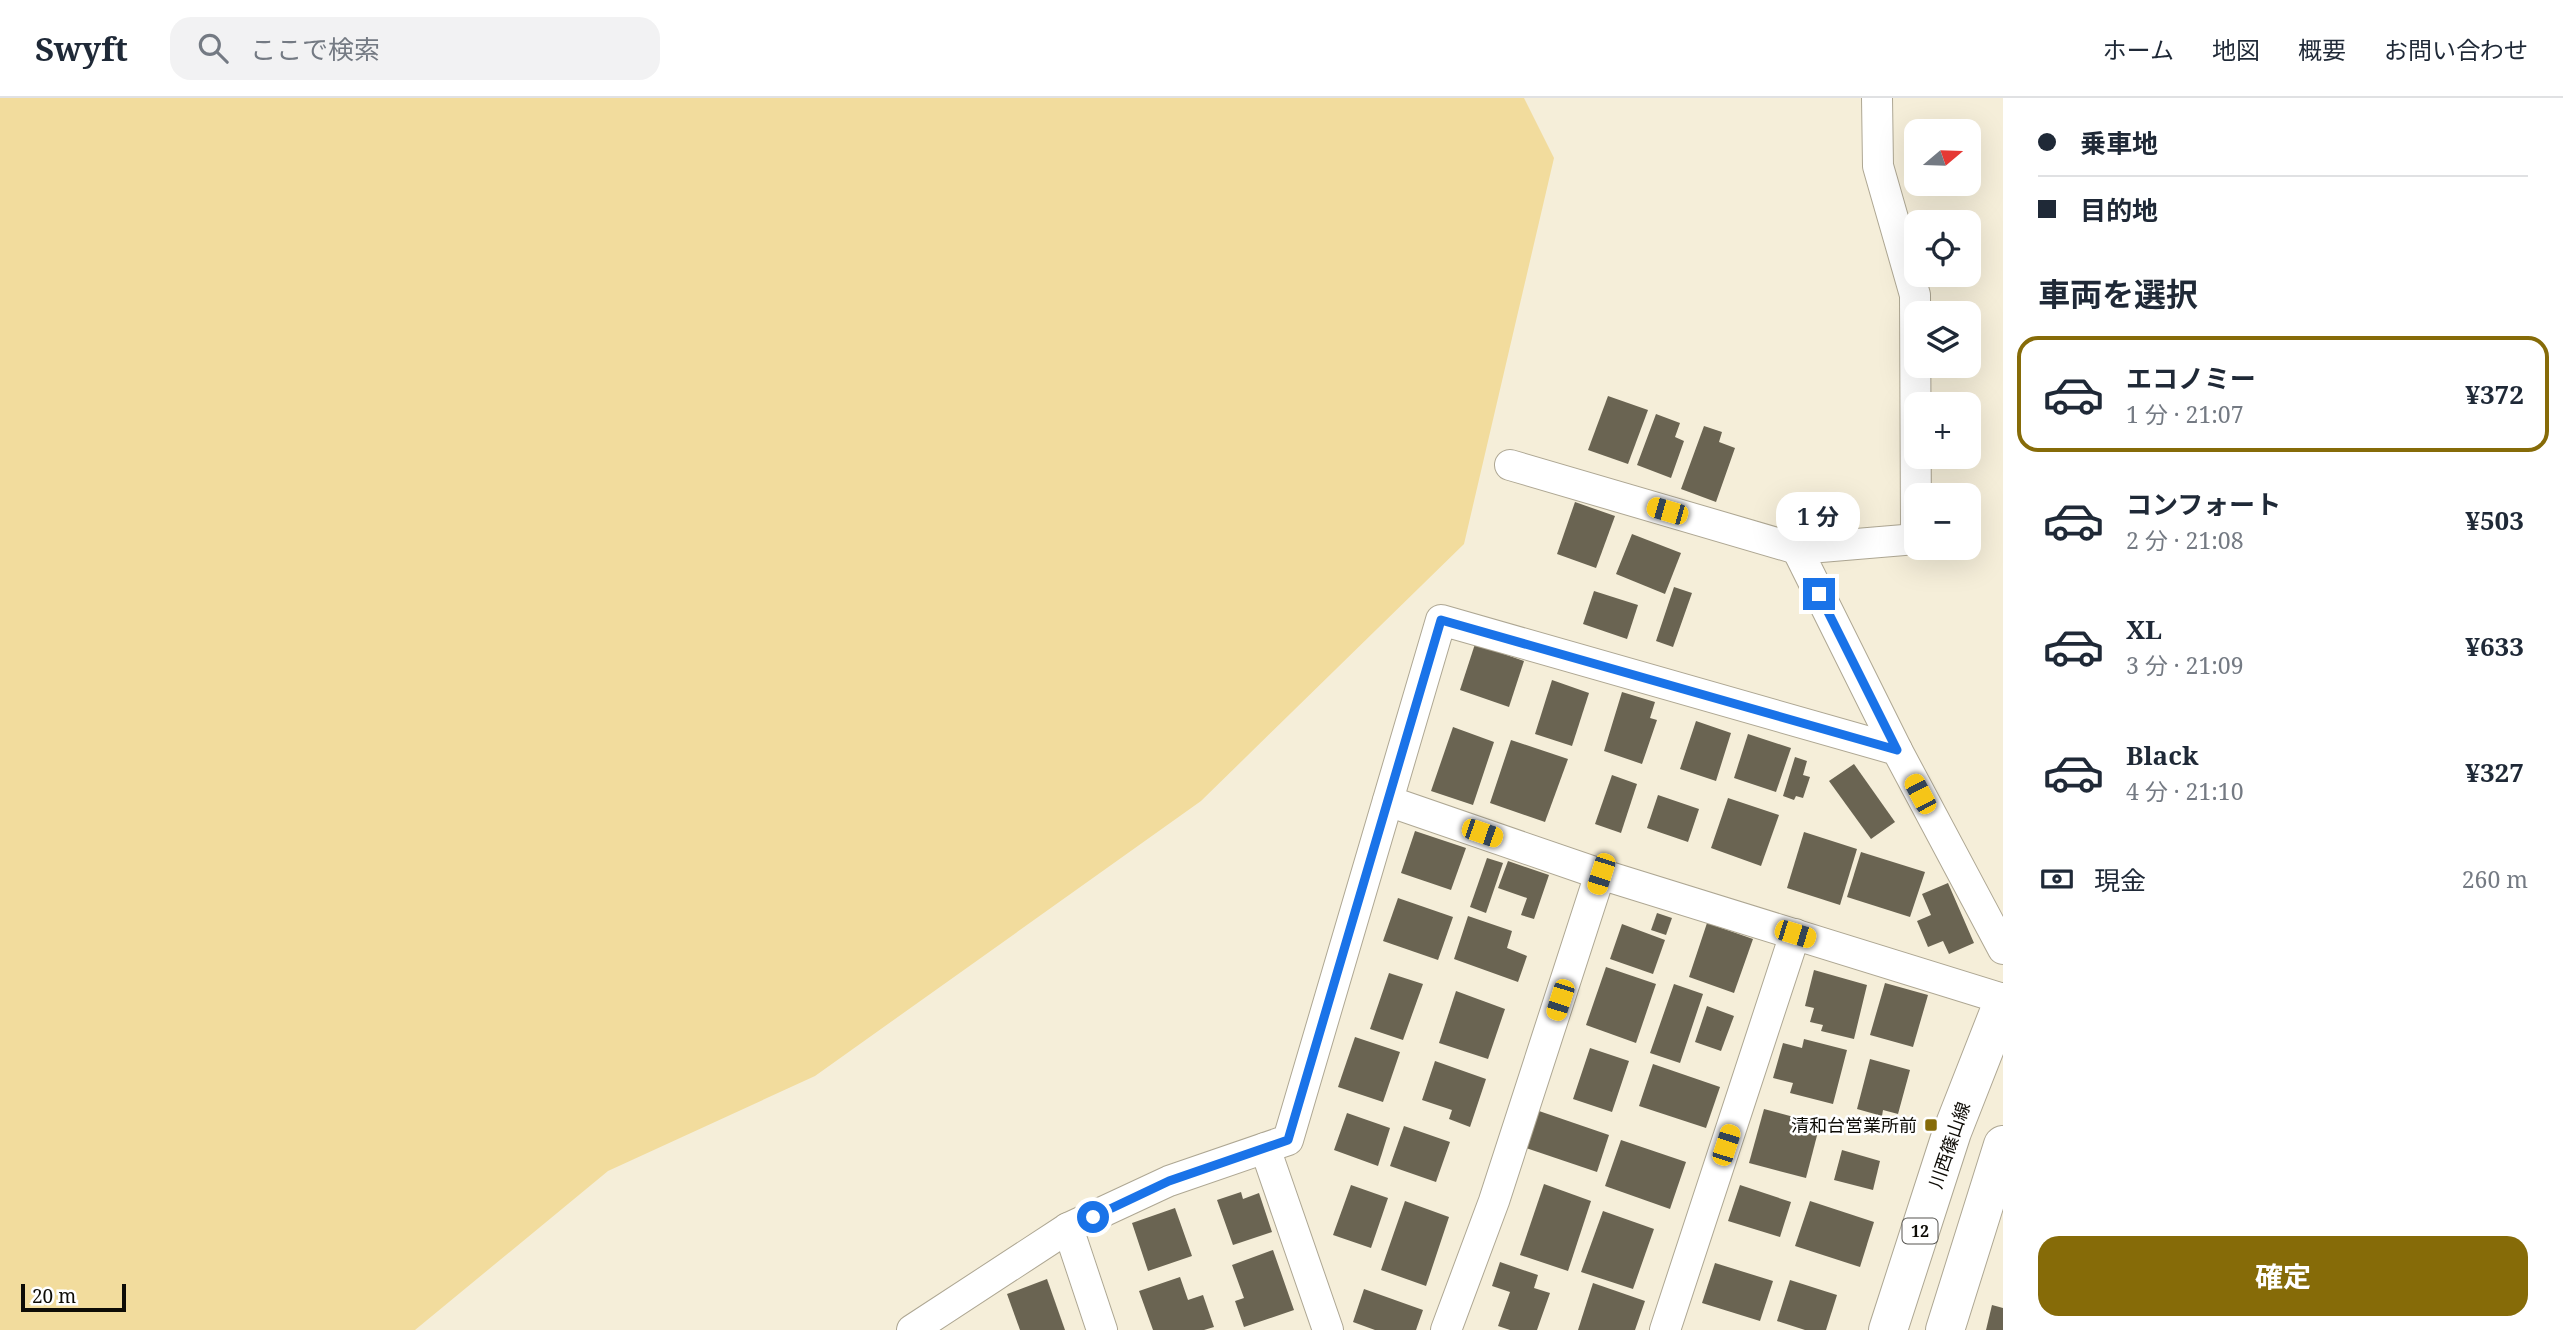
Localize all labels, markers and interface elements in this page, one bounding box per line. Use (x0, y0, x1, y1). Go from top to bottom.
search box (170, 17, 660, 80)
text: Swyft (35, 26, 128, 71)
icon: search (194, 29, 232, 67)
text: ここで検索 (250, 31, 380, 67)
text: ホーム (2103, 33, 2174, 66)
text: 地図 (2212, 33, 2260, 66)
text: 概要 (2298, 33, 2346, 66)
text: お問い合わせ (2384, 33, 2528, 66)
north arrow (1904, 119, 1981, 196)
map controls (1904, 119, 1981, 560)
text: 乗車地 (2080, 125, 2158, 161)
text: 目的地 (2080, 192, 2158, 228)
button: locate (1904, 210, 1981, 287)
text: 車両を選択 (2038, 272, 2198, 315)
button: layers (1904, 301, 1981, 378)
text: エコノミー (2126, 360, 2256, 396)
icon: car (2042, 363, 2105, 426)
text: ¥372 (2465, 376, 2524, 412)
button: + (1904, 392, 1981, 469)
text: 1 分 · 21:07 (2126, 398, 2244, 430)
button: − (1904, 483, 1981, 560)
text: コンフォート (2126, 486, 2281, 522)
icon: car (2042, 489, 2105, 552)
callout: 1 分 (1777, 492, 1861, 542)
car (1644, 495, 1691, 527)
text: 1 分 (1797, 500, 1839, 532)
text: ¥503 (2465, 502, 2524, 538)
text: 2 分 · 21:08 (2126, 524, 2244, 556)
route end (1803, 578, 1835, 610)
text: XL (2126, 611, 2162, 647)
icon: car (2042, 615, 2105, 678)
text: ¥633 (2465, 628, 2524, 664)
text: 3 分 · 21:09 (2126, 649, 2244, 681)
text: Black (2126, 737, 2199, 773)
icon: car (2042, 741, 2105, 804)
text: ¥327 (2465, 754, 2524, 790)
car (1901, 771, 1940, 817)
text: 4 分 · 21:10 (2126, 775, 2244, 807)
car (1459, 816, 1506, 850)
car (1585, 851, 1618, 897)
icon: cash (2038, 860, 2076, 898)
text: 現金 (2094, 862, 2146, 898)
text: 260 m (2462, 863, 2528, 895)
car (1772, 918, 1819, 950)
car (1544, 977, 1577, 1023)
street label: 川西篠山線 (1923, 1099, 1975, 1191)
place label: 清和台営業所前 (1791, 1113, 1917, 1137)
marker: 清和台営業所前 (1923, 1117, 1939, 1133)
car (1710, 1122, 1743, 1168)
route start (1077, 1201, 1109, 1233)
road number: 12 (1902, 1218, 1938, 1244)
button: 確定 (2038, 1236, 2528, 1316)
scale bar (21, 1281, 126, 1313)
text: 20 m (32, 1283, 76, 1309)

